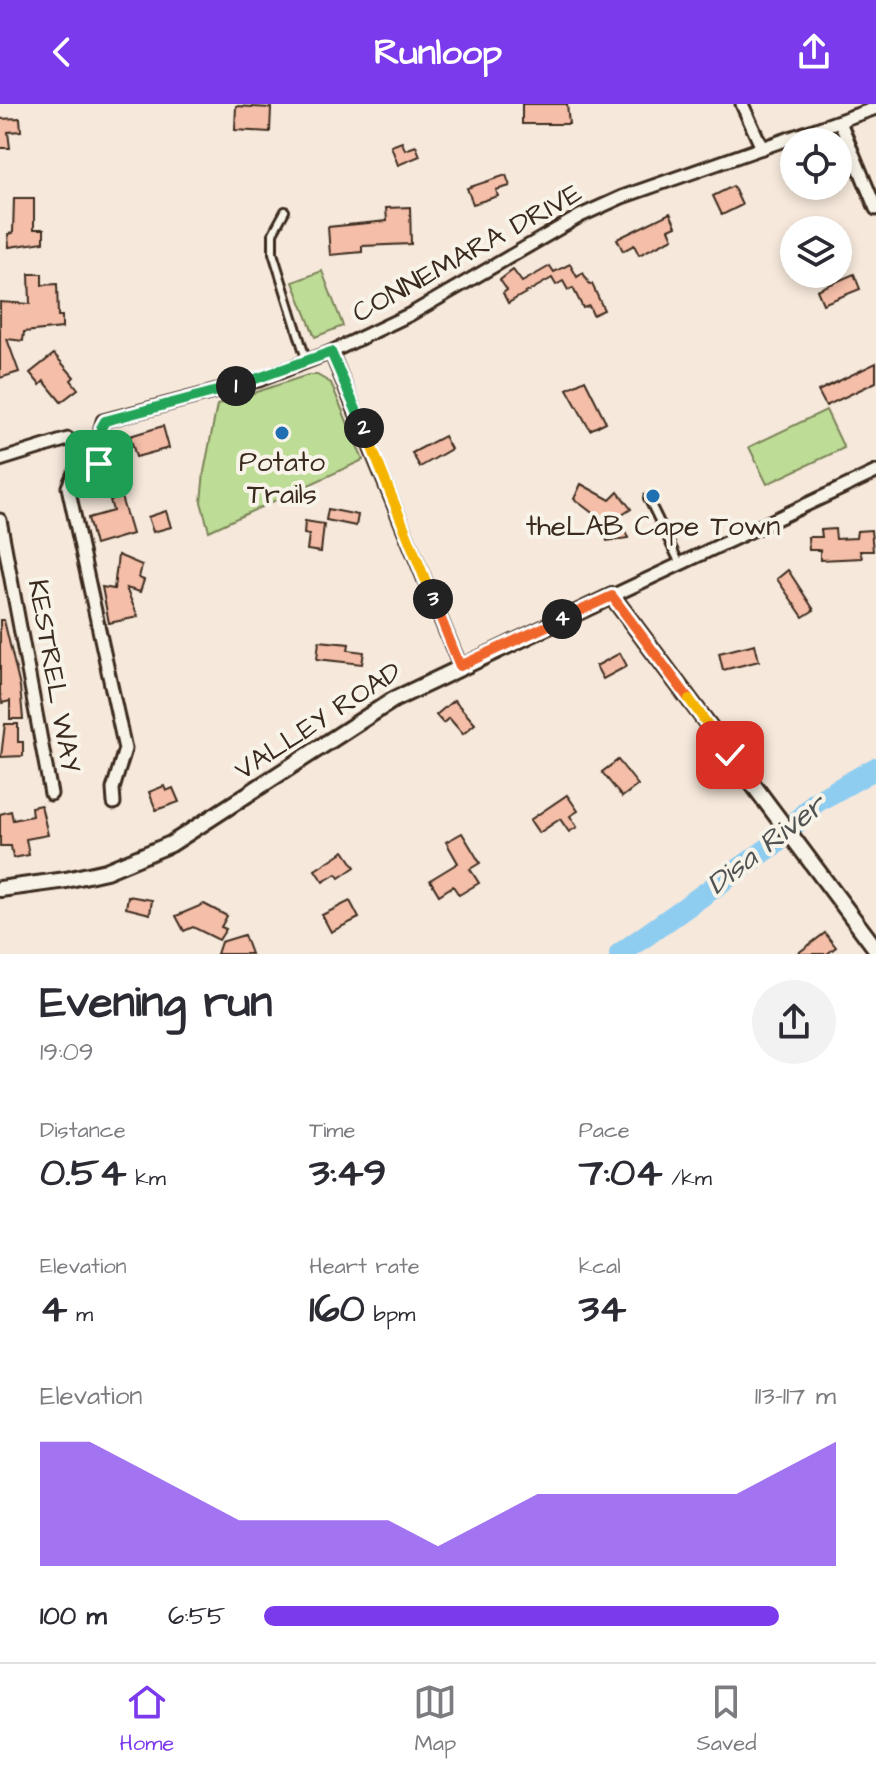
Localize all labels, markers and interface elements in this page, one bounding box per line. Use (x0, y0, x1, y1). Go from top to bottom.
text: Runloop (374, 27, 502, 78)
icon: back (40, 30, 84, 74)
icon: share (792, 30, 836, 74)
map controls (780, 128, 852, 288)
button: locate (780, 128, 852, 200)
street label: CONNEMARA DRIVE (345, 173, 589, 332)
button: layers (780, 216, 852, 288)
pin: 1 (216, 366, 256, 406)
text: 1 (235, 370, 237, 401)
pin: 2 (344, 408, 384, 448)
text: 2 (358, 412, 370, 443)
marker: Potato Trails (273, 424, 291, 442)
pin (65, 430, 133, 498)
icon: arrive (77, 442, 121, 486)
place label: Potato Trails (239, 443, 325, 514)
marker: theLAB Cape Town (644, 487, 662, 505)
place label: theLAB Cape Town (526, 507, 780, 546)
street label: KESTREL WAY (18, 576, 90, 776)
pin: 3 (413, 579, 453, 619)
text: 3 (427, 583, 439, 614)
pin: 4 (542, 599, 582, 639)
text: 4 (555, 603, 569, 634)
street label: VALLEY ROAD (227, 652, 409, 790)
pin (696, 721, 764, 789)
icon: check (708, 733, 752, 777)
water label: Disa River (698, 783, 837, 905)
text: Evening run (40, 973, 272, 1034)
button: share (752, 980, 836, 1064)
text: 19:09 (40, 1034, 94, 1070)
text: Distance (40, 1115, 126, 1146)
text: Time (309, 1115, 355, 1146)
text: Pace (579, 1115, 630, 1146)
text: 0.54 (40, 1146, 126, 1201)
text: 3:49 (309, 1146, 386, 1201)
text: 7:04 (579, 1146, 662, 1201)
text: km (126, 1163, 166, 1194)
text: /km (662, 1163, 712, 1194)
text: Elevation (40, 1251, 127, 1282)
text: Heart rate (309, 1251, 420, 1282)
text: kcal (579, 1251, 621, 1282)
text: 4 (40, 1282, 67, 1337)
text: 160 (309, 1282, 365, 1337)
text: 34 (579, 1282, 626, 1337)
text: m (67, 1299, 93, 1330)
text: bpm (365, 1299, 415, 1330)
text: Elevation (40, 1378, 142, 1414)
text: 113–117 m (755, 1378, 836, 1414)
text: 100 m (40, 1598, 107, 1634)
text: 6:55 (168, 1598, 225, 1634)
tab: Home (120, 1680, 174, 1759)
tab: Map (413, 1680, 457, 1759)
tab: Saved (697, 1680, 756, 1759)

